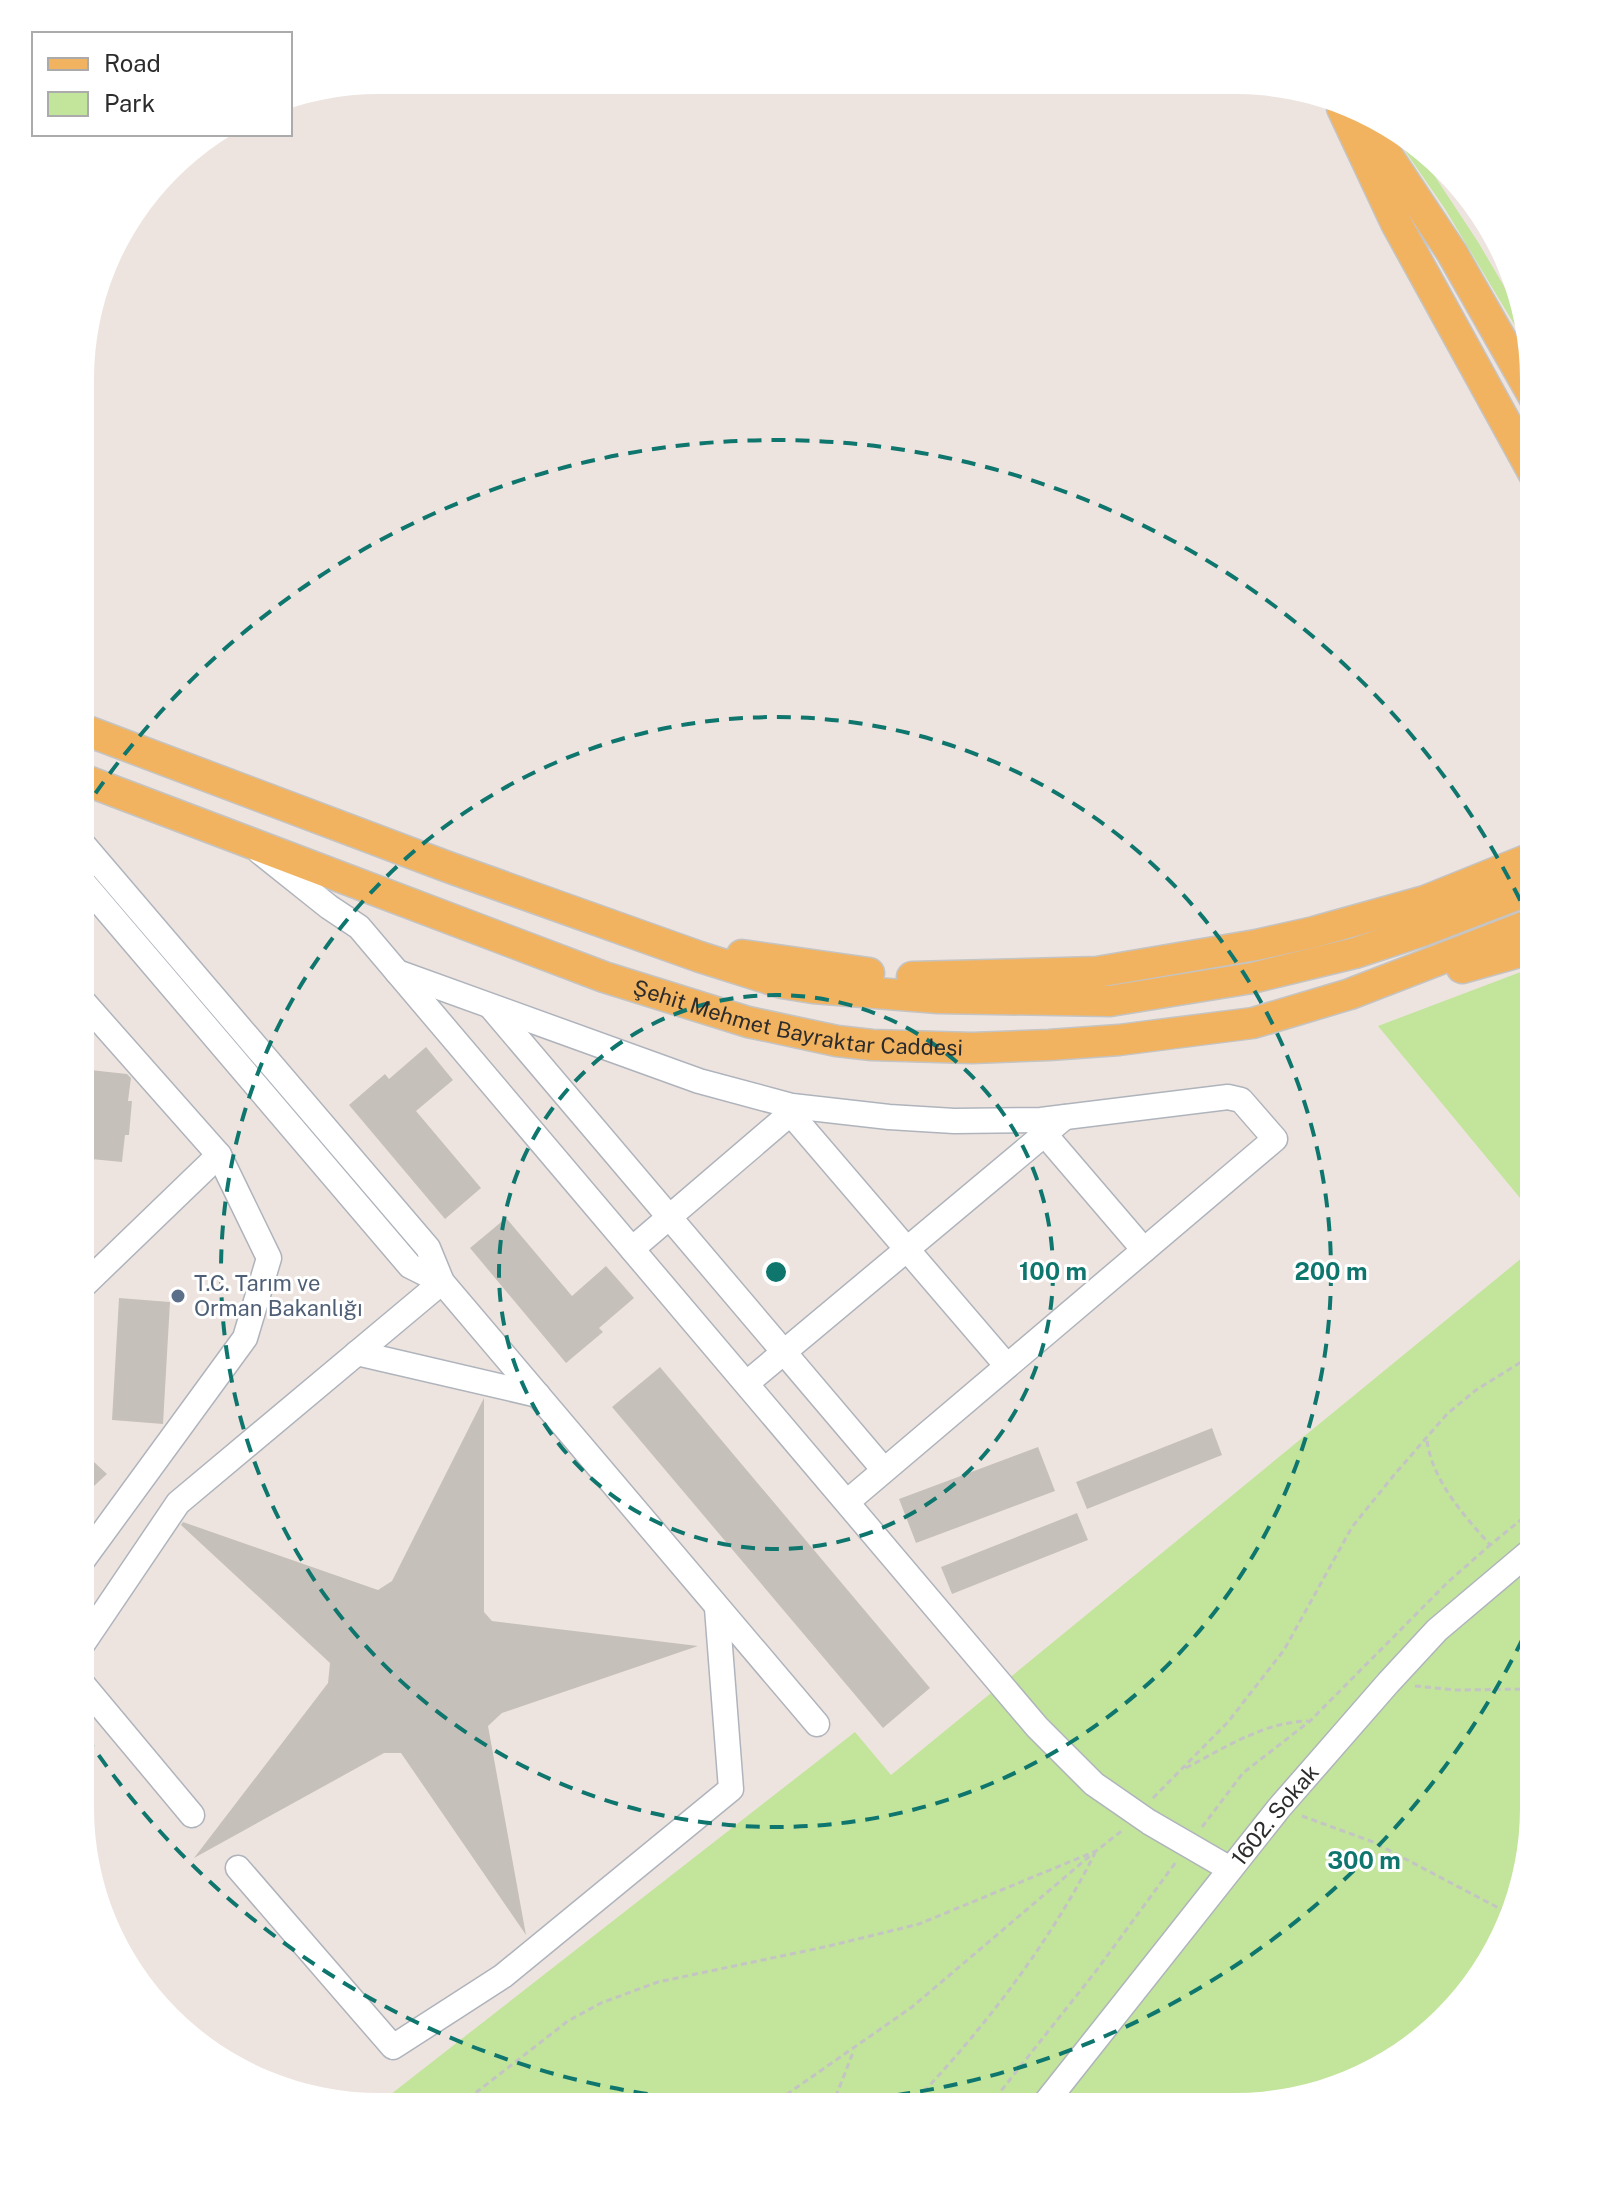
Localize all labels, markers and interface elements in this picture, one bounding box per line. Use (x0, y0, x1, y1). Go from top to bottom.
legend (32, 32, 292, 136)
text: Road (104, 49, 161, 77)
text: Park (104, 89, 155, 117)
street label: Şehit Mehmet Bayraktar Caddesi (630, 974, 963, 1061)
text: 100 m (1019, 1257, 1087, 1285)
text: 200 m (1294, 1257, 1368, 1285)
centre of rings (762, 1258, 790, 1286)
place label: T.C. Tarım ve Orman Bakanlığı (194, 1270, 363, 1321)
marker: T.C. Tarım ve Orman Bakanlığı (169, 1287, 187, 1305)
street label: 1602. Sokak (1226, 1759, 1324, 1871)
text: 300 m (1327, 1846, 1401, 1874)

